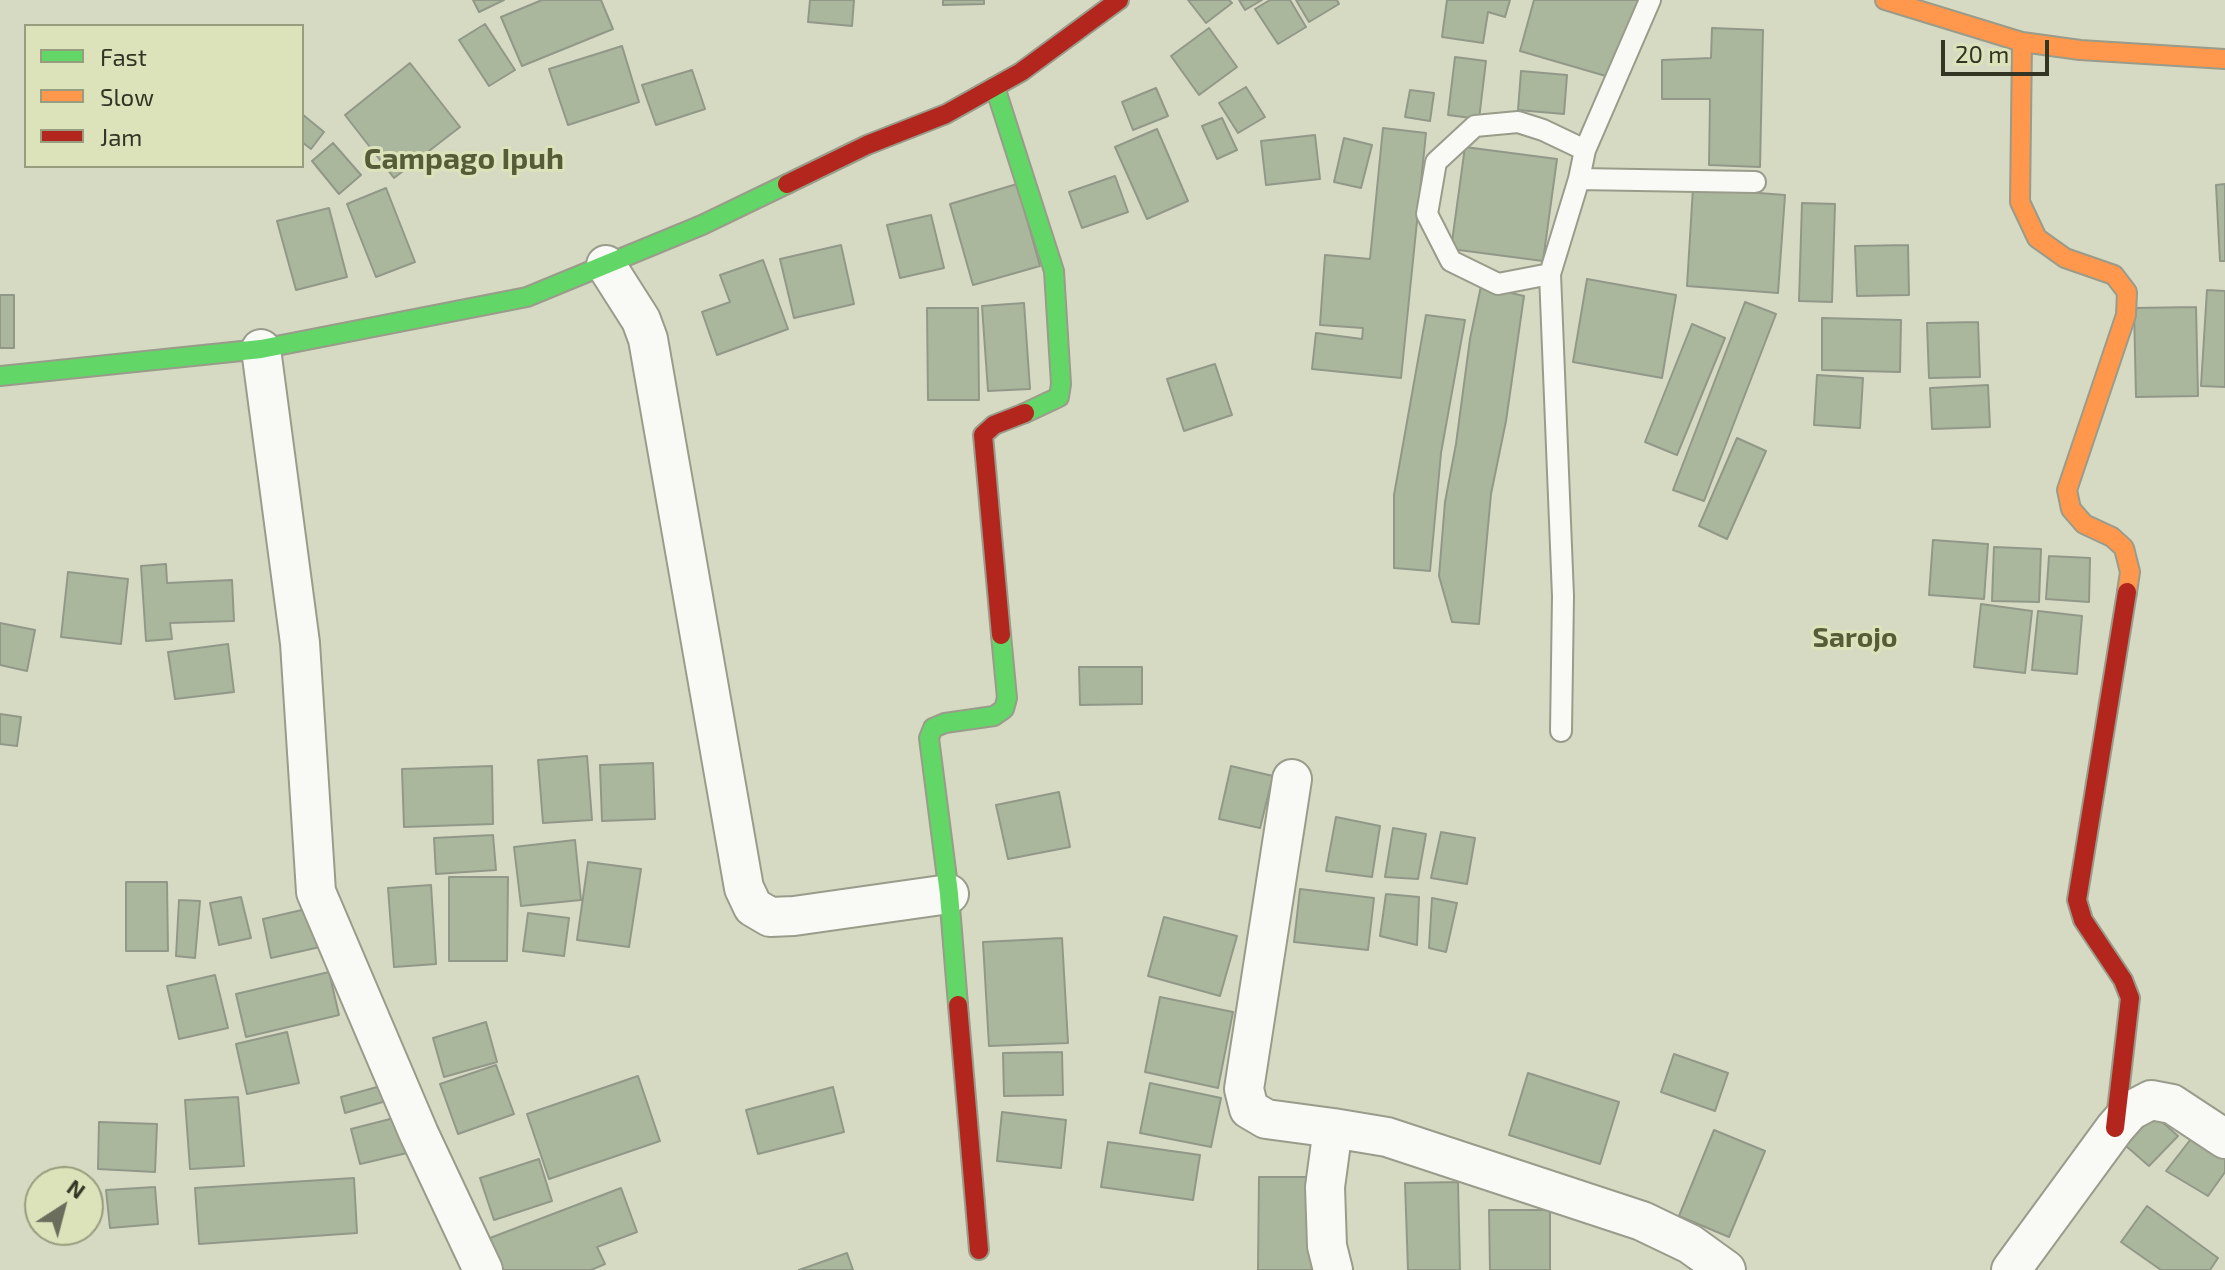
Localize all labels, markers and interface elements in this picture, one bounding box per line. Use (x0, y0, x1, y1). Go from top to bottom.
legend (24, 24, 304, 168)
scale bar (1945, 24, 2053, 74)
text: 20 m (1955, 39, 2009, 68)
text: Fast (100, 42, 147, 71)
text: Slow (100, 82, 154, 111)
text: Jam (100, 122, 142, 151)
district label: Campago Ipuh (364, 141, 564, 177)
district label: Sarojo (1813, 621, 1897, 655)
north arrow (24, 1166, 104, 1246)
text: N (63, 1173, 91, 1203)

